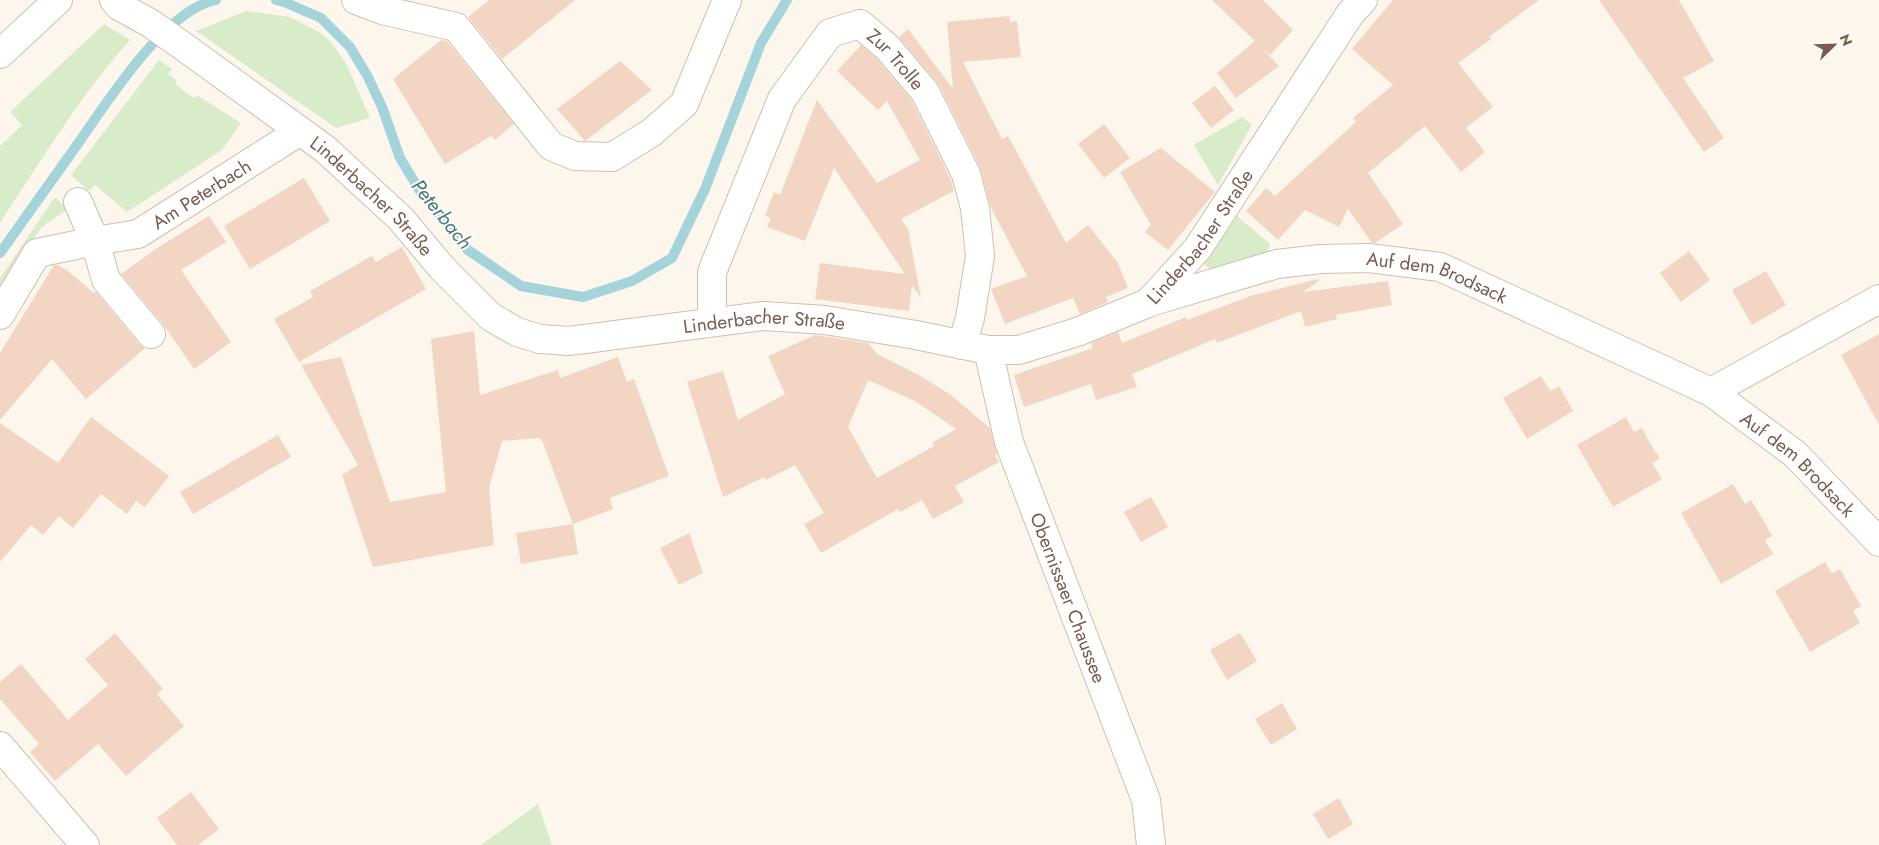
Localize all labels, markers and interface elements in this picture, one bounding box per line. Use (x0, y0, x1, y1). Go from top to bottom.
north arrow (1809, 20, 1859, 70)
street label: Zur Trolle (861, 23, 931, 96)
text: N (1835, 31, 1857, 49)
street label: Linderbacher Straße (304, 130, 440, 262)
street label: Am Peterbach (147, 153, 256, 236)
street label: Linderbacher Straße (1140, 164, 1260, 310)
water label: Peterbach (404, 173, 479, 256)
street label: Auf dem Brodsack (1365, 245, 1512, 311)
street label: Linderbacher Straße (681, 303, 847, 340)
street label: Auf dem Brodsack (1735, 405, 1862, 524)
street label: Obernissaer Chaussee (1023, 509, 1113, 687)

